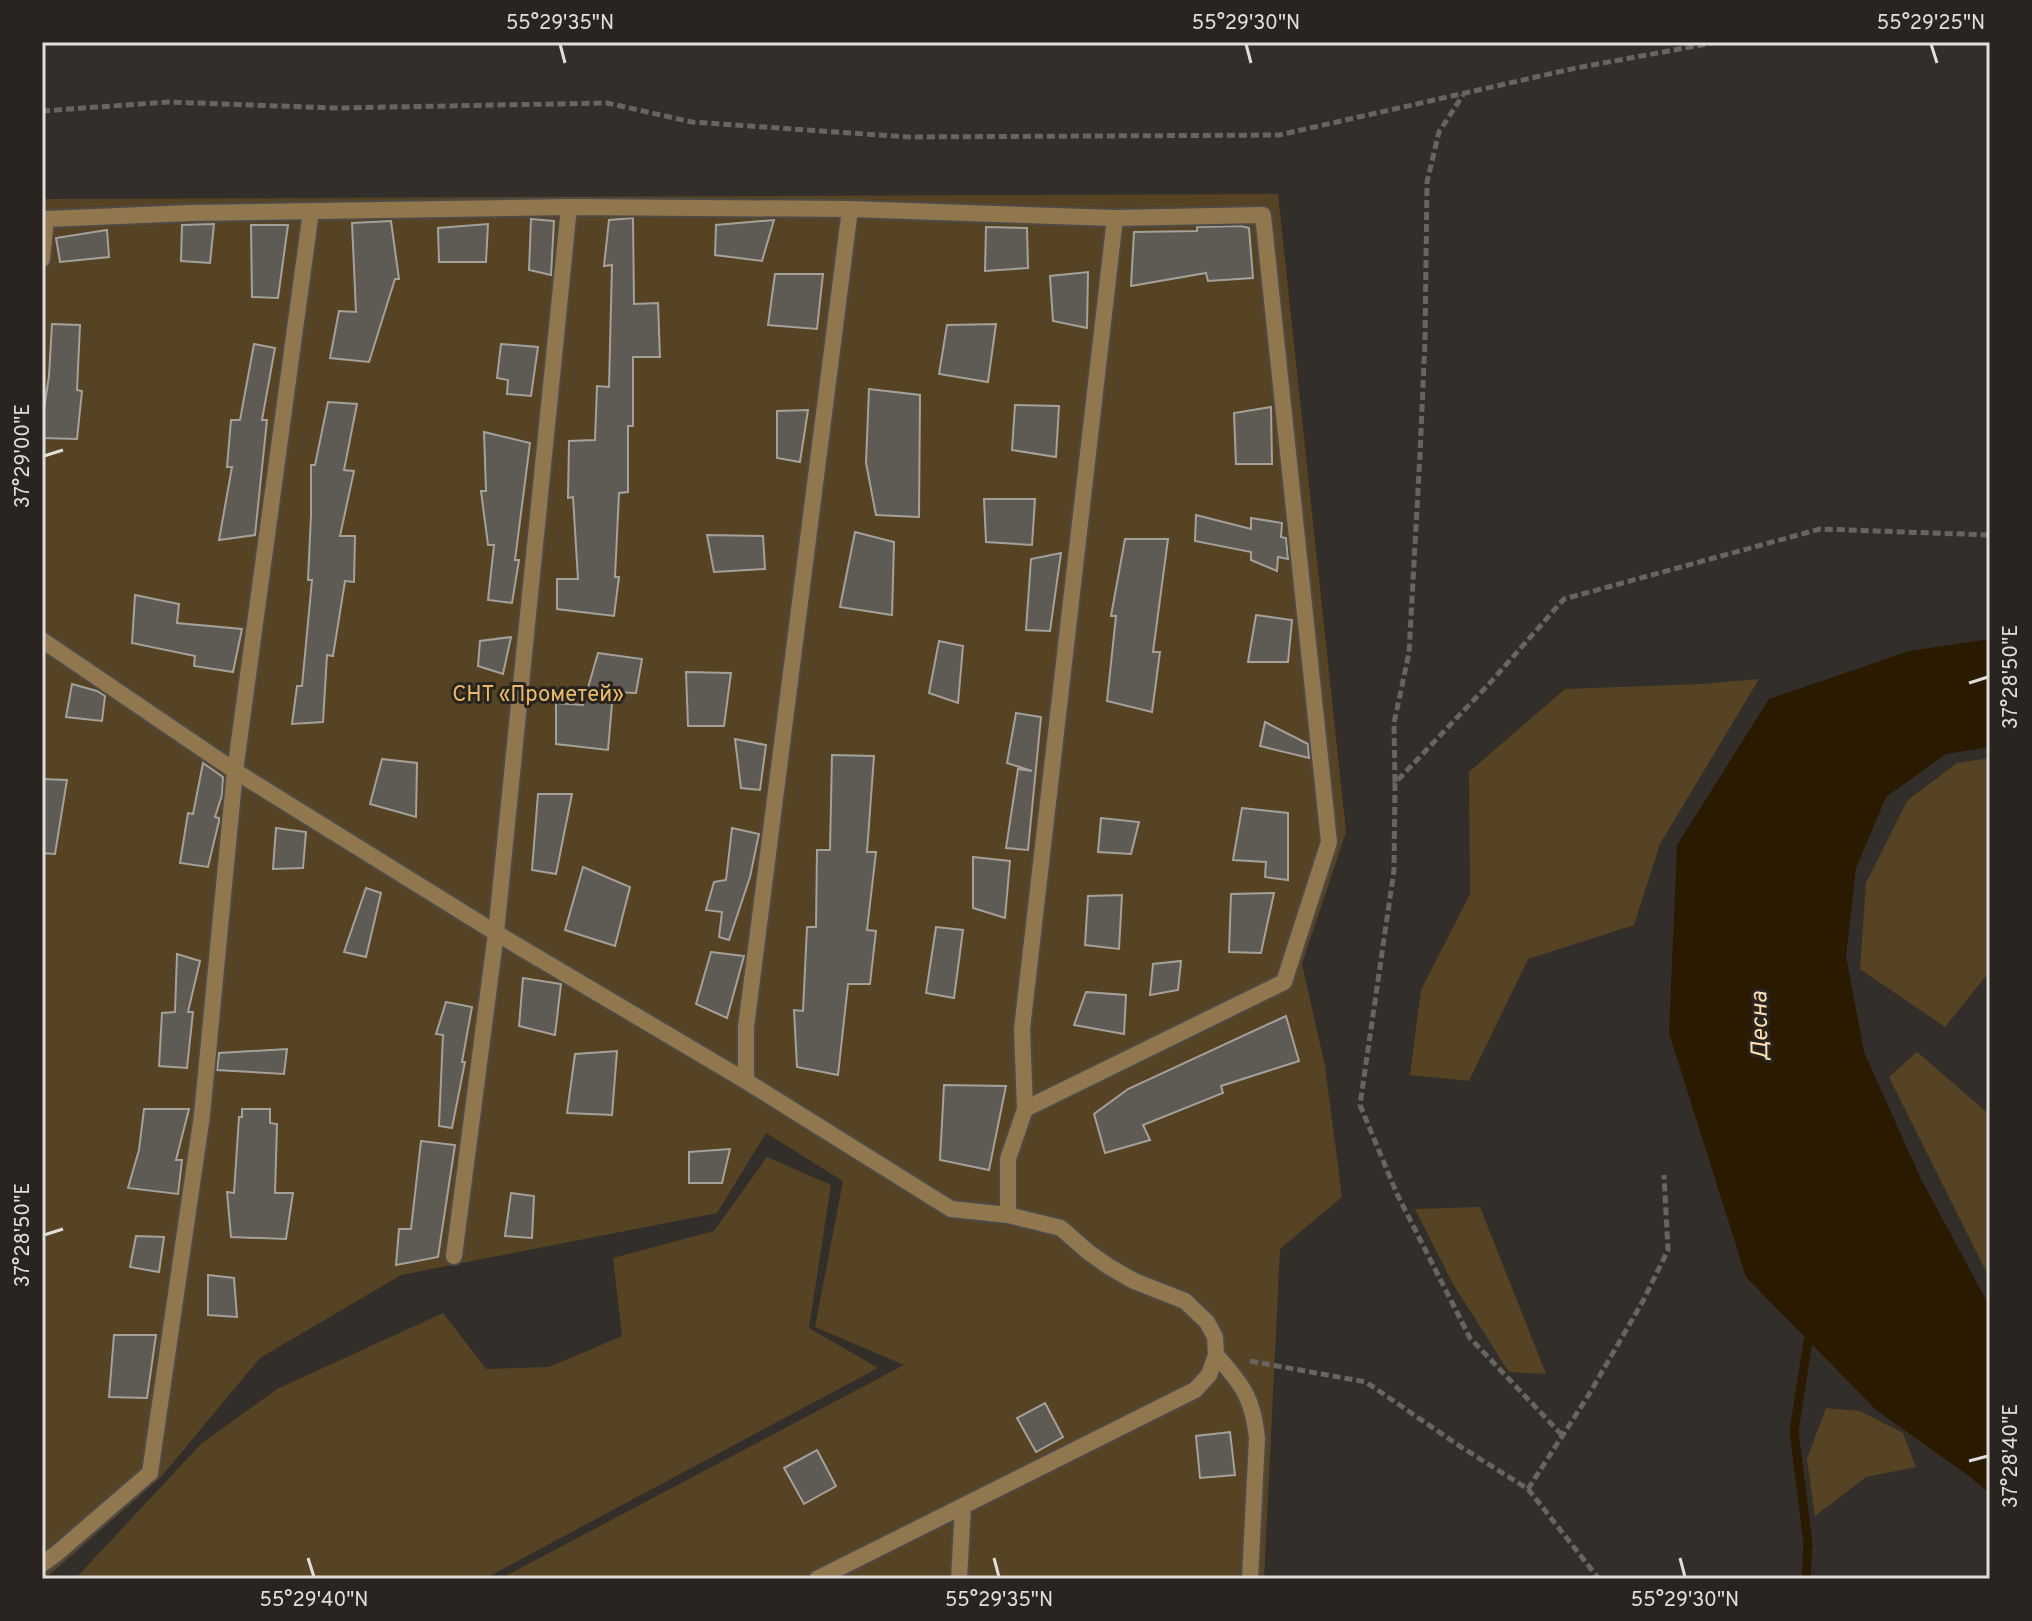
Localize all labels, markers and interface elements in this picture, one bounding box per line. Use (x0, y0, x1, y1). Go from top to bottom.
text: 55°29'35"N (506, 11, 614, 37)
text: 55°29'30"N (1192, 11, 1300, 37)
text: 55°29'25"N (1877, 11, 1985, 37)
text: 37°29'00"E (11, 404, 37, 508)
text: 37°28'50"E (1999, 625, 2025, 729)
park label: СНТ «Прометей» (452, 682, 624, 709)
water label: Десна (1745, 990, 1777, 1061)
text: 37°28'50"E (11, 1183, 37, 1287)
text: 37°28'40"E (1999, 1404, 2025, 1508)
text: 55°29'40"N (260, 1588, 368, 1614)
text: 55°29'35"N (945, 1588, 1053, 1614)
text: 55°29'30"N (1631, 1588, 1739, 1614)

